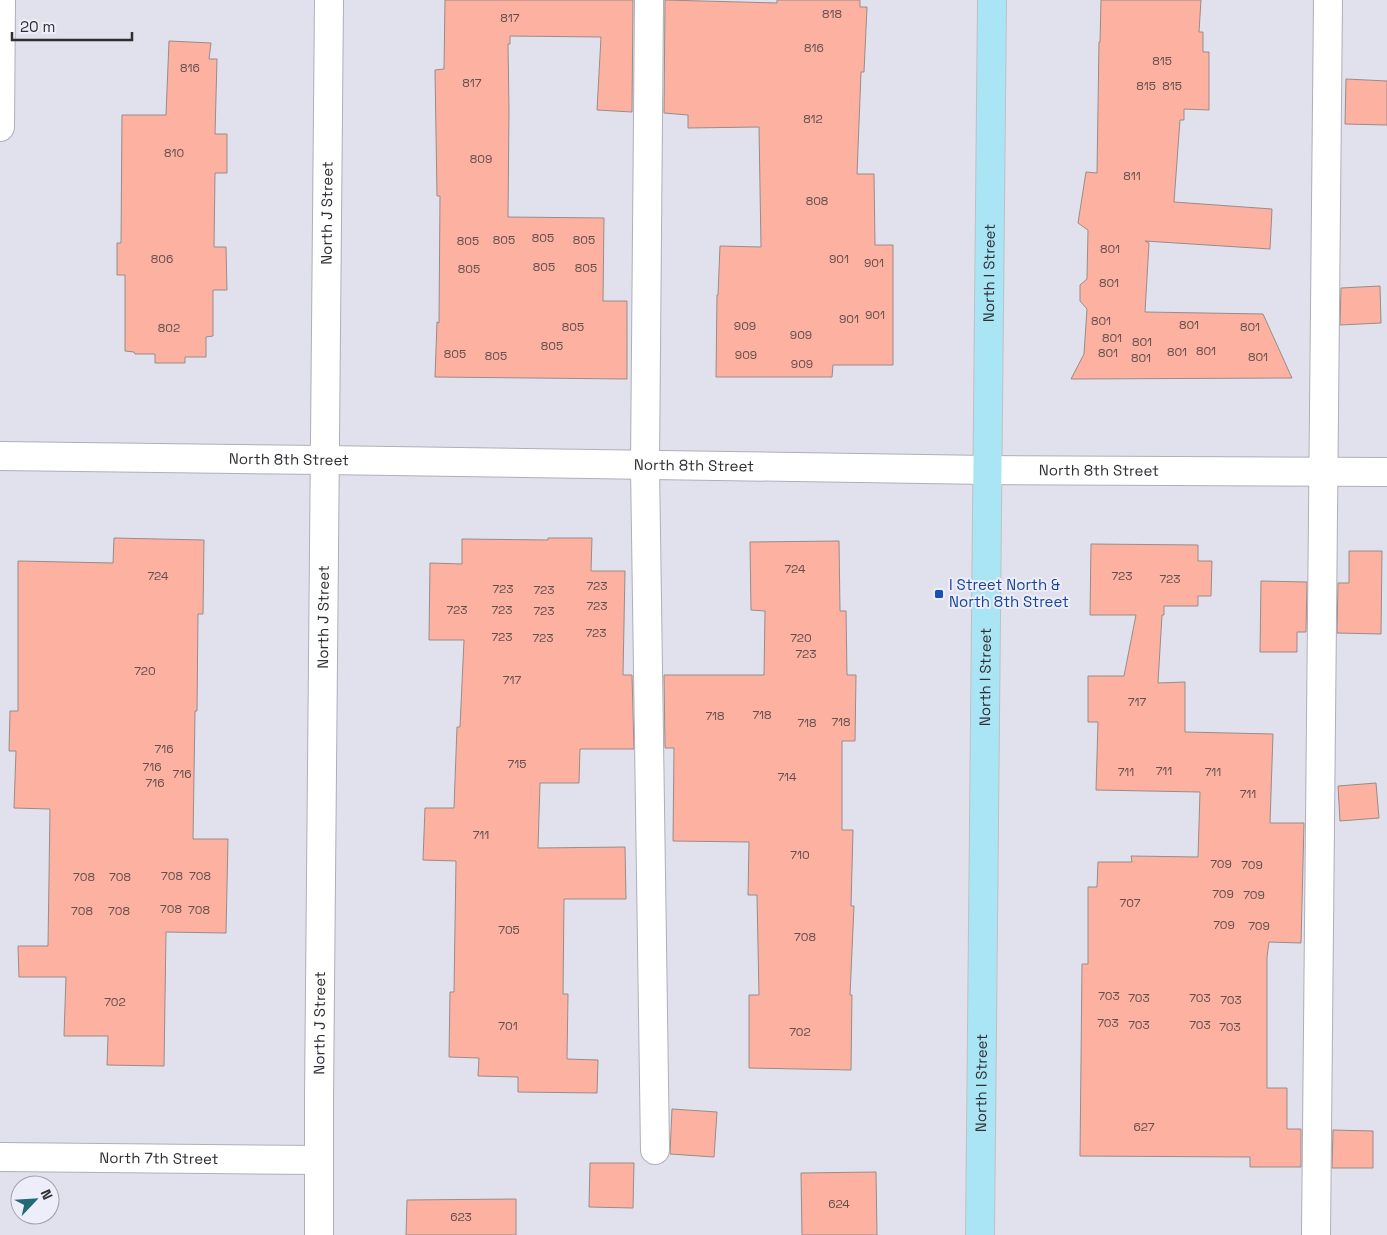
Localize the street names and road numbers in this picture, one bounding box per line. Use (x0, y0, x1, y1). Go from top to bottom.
street label: North J Street (317, 161, 337, 265)
street label: North I Street (979, 224, 999, 322)
street label: North 8th Street (229, 449, 349, 469)
street label: North 8th Street (634, 455, 754, 475)
street label: North 8th Street (1039, 460, 1159, 480)
street label: North J Street (313, 565, 333, 669)
street label: North I Street (975, 628, 995, 726)
street label: North J Street (309, 971, 329, 1075)
street label: North I Street (971, 1034, 991, 1132)
street label: North 7th Street (99, 1148, 219, 1168)

